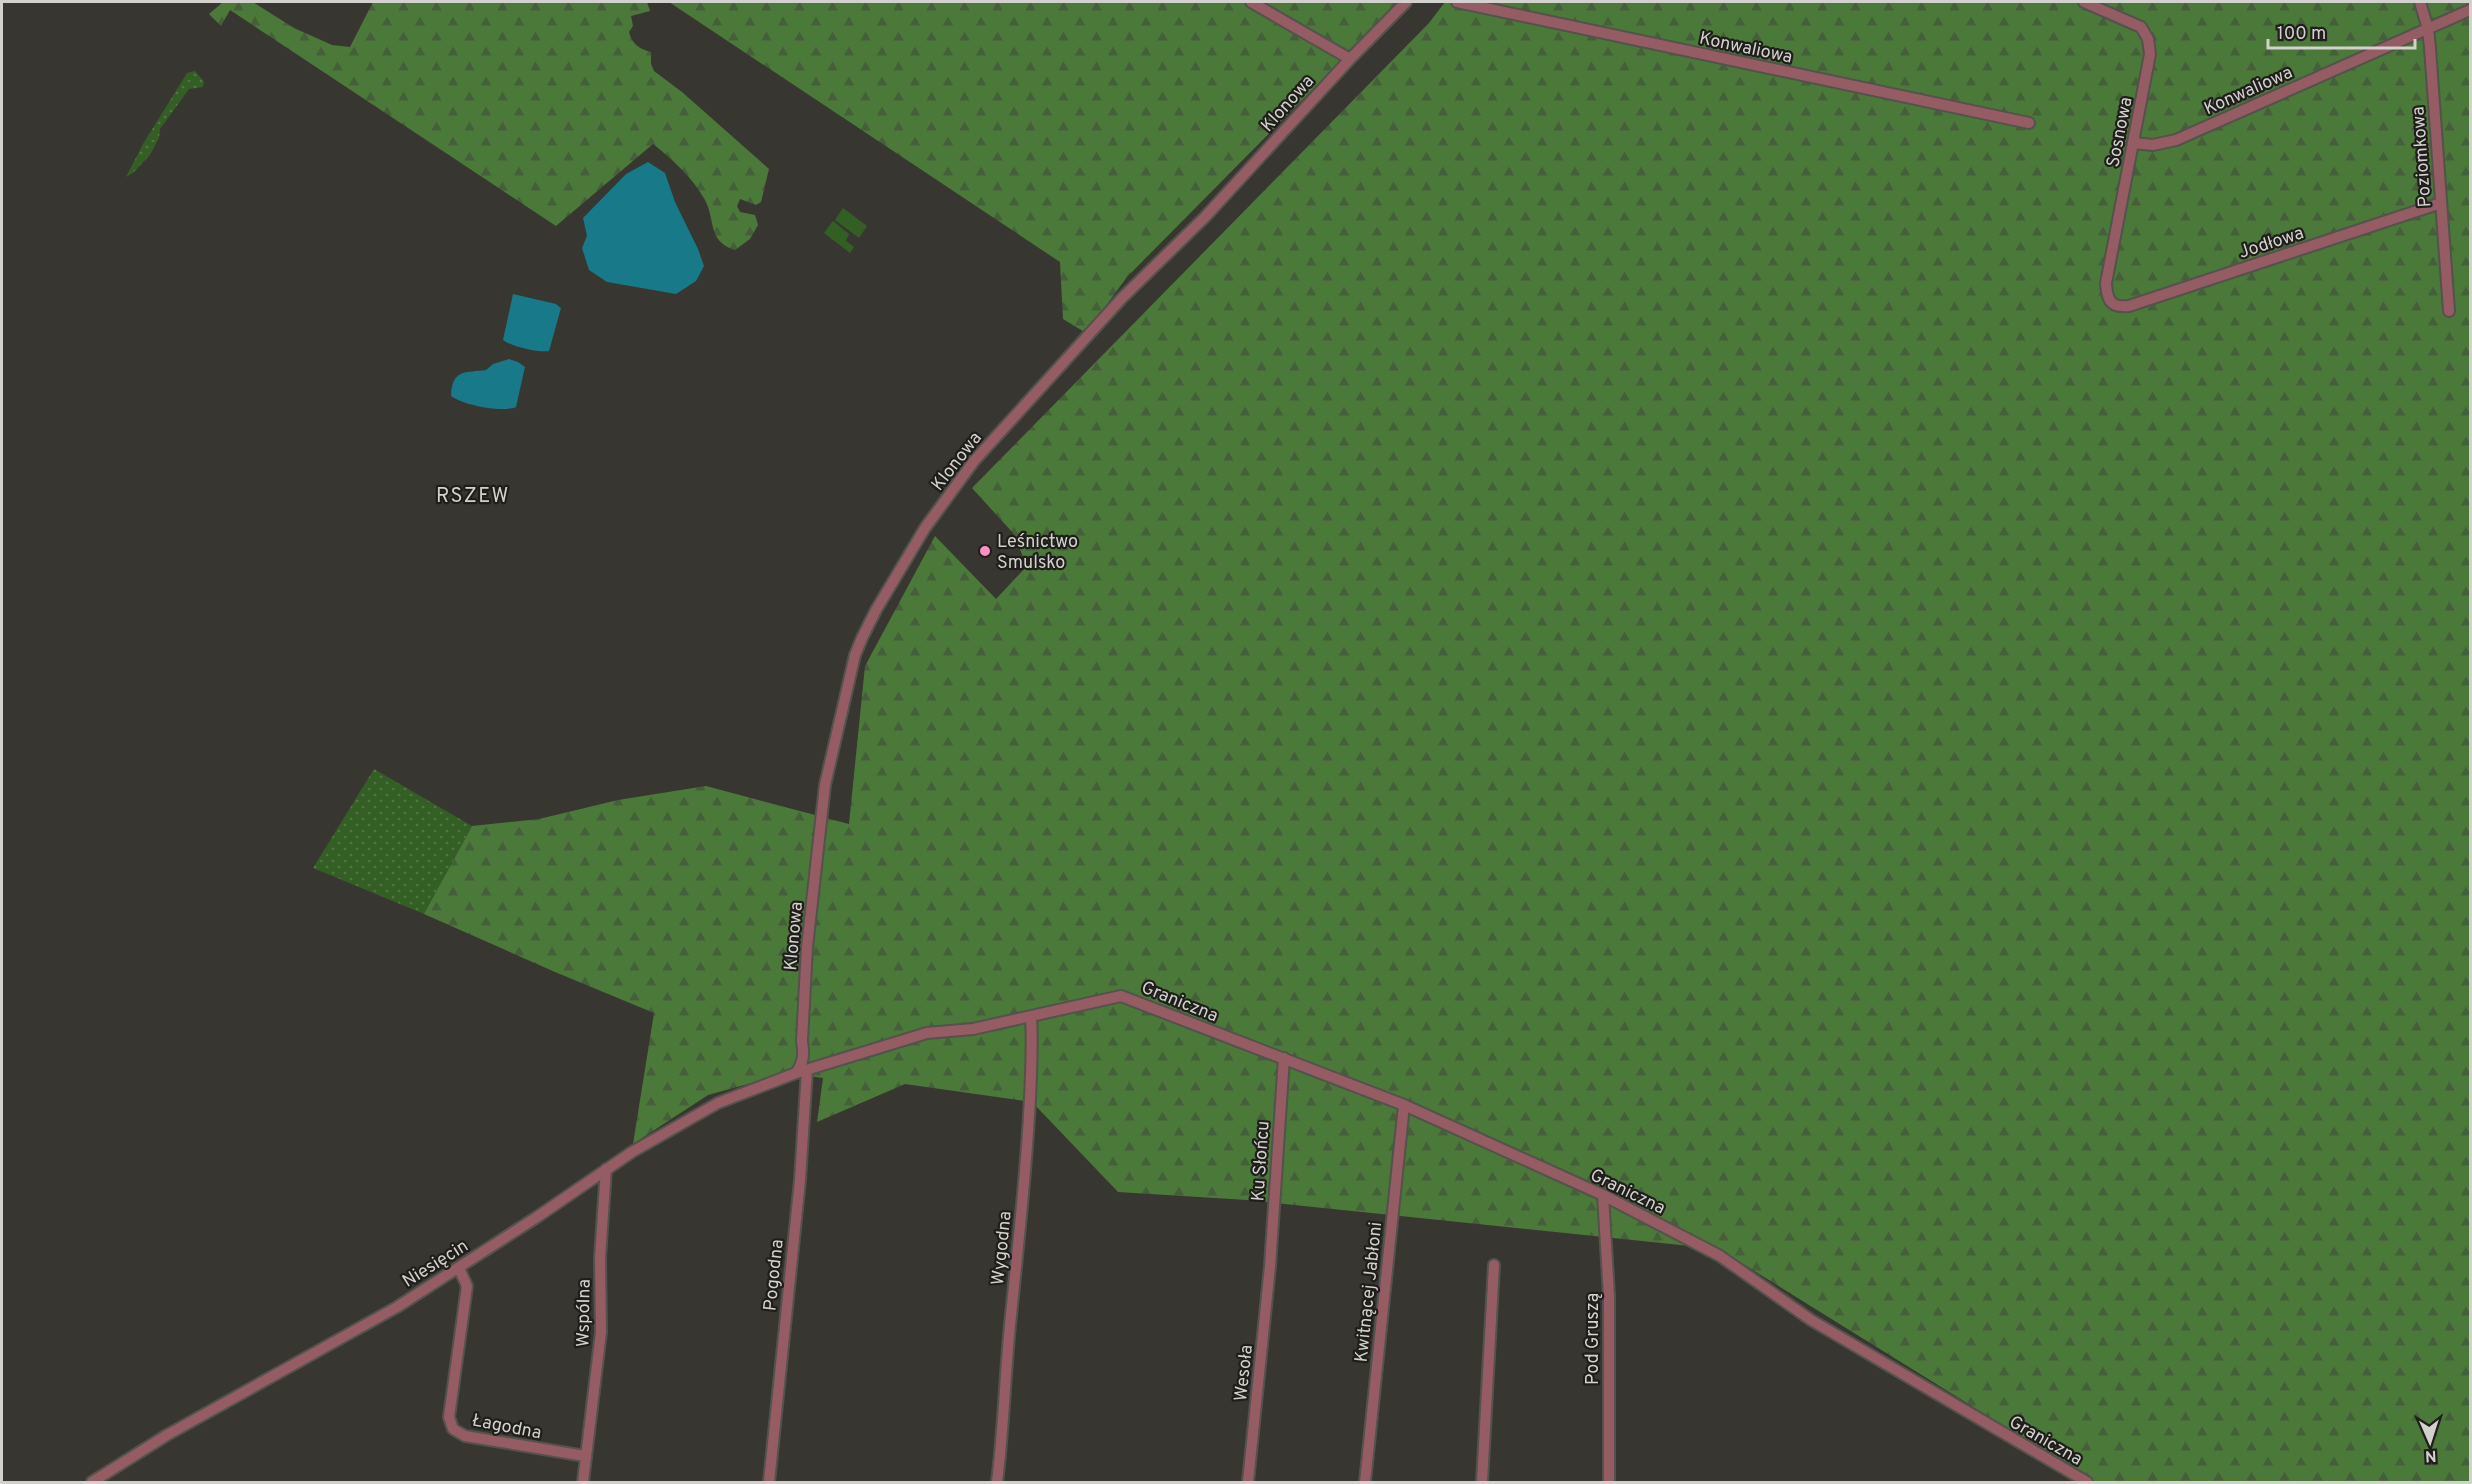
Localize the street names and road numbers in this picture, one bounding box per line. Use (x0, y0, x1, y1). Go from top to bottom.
street label: Konwaliowa (1697, 27, 1794, 70)
street label: Konwaliowa (2201, 62, 2297, 121)
street label: Klonowa (1256, 71, 1320, 137)
street label: Sosnowa (2102, 95, 2139, 169)
street label: Poziomkowa (2407, 106, 2437, 208)
street label: Jodłowa (2236, 222, 2307, 265)
street label: Klonowa (927, 428, 987, 496)
street label: Klonowa (780, 901, 809, 971)
street label: Graniczna (1138, 977, 1221, 1028)
street label: Ku Słońcu (1247, 1120, 1276, 1202)
street label: Graniczna (1586, 1164, 1669, 1220)
street label: Wygodna (987, 1210, 1018, 1286)
street label: Kwitnącej Jabłoni (1351, 1221, 1388, 1364)
street label: Niesięcin (399, 1235, 473, 1294)
street label: Pogodna (759, 1238, 790, 1312)
street label: Wspólna (572, 1279, 597, 1347)
street label: Pod Gruszą (1582, 1293, 1605, 1385)
street label: Wesoła (1230, 1344, 1259, 1403)
street label: Łagodna (470, 1410, 543, 1445)
street label: Graniczna (2004, 1411, 2086, 1472)

